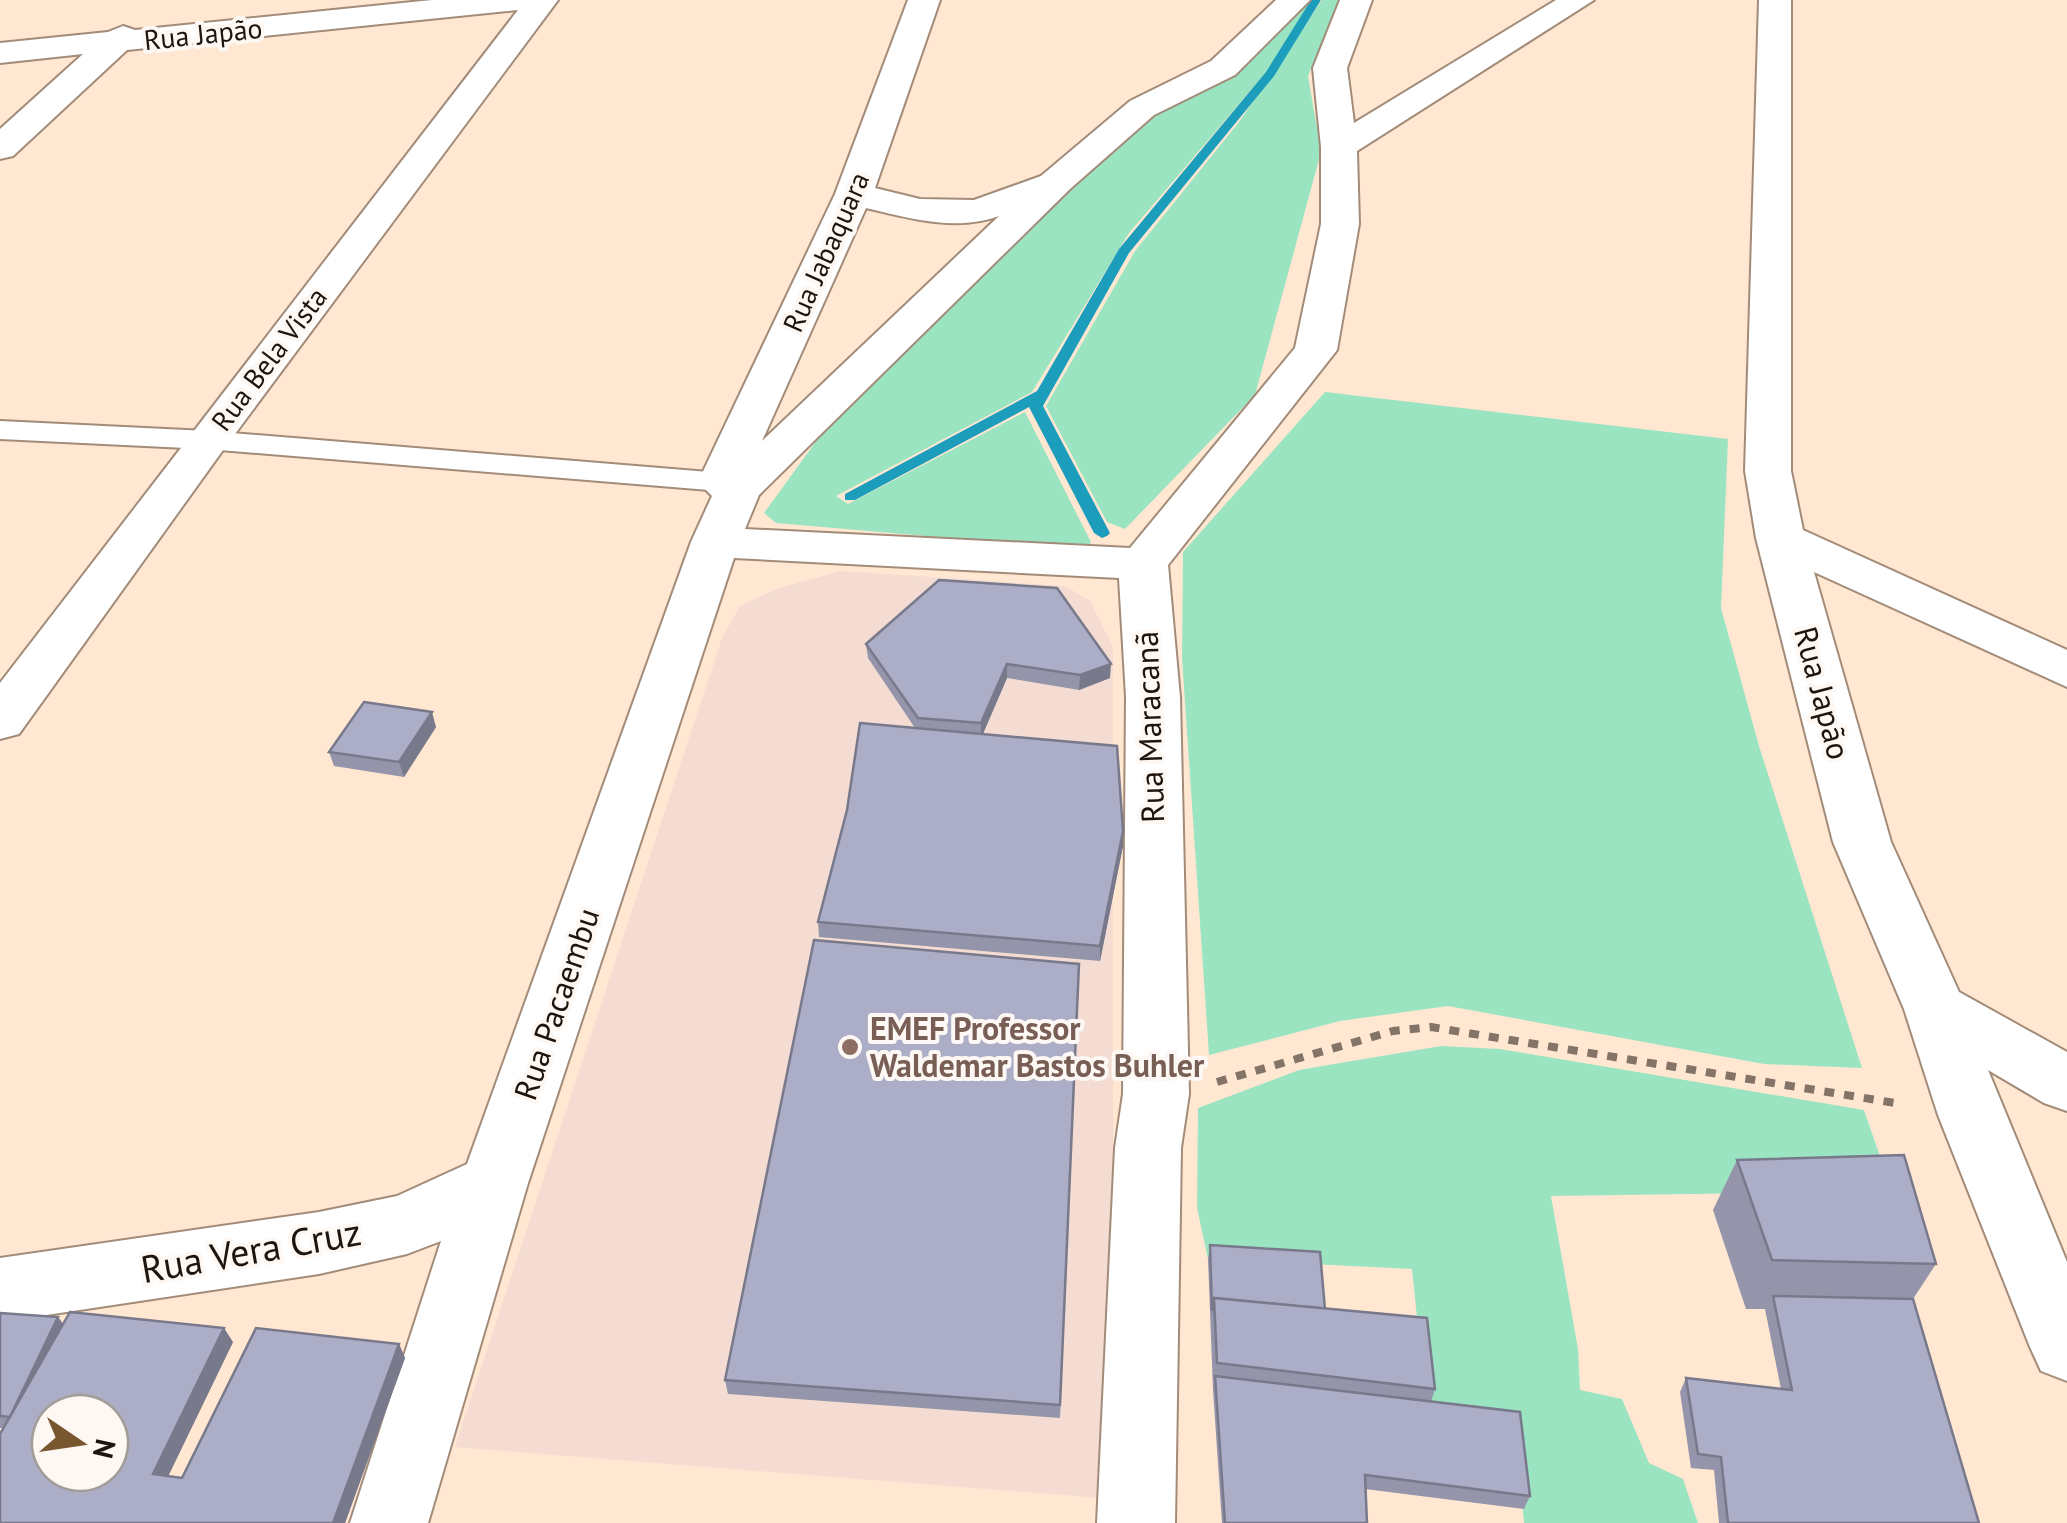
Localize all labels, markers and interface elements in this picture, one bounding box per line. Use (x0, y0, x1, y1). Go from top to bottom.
street label: Rua Japão (142, 9, 264, 58)
street label: Rua Jabaquara (774, 166, 877, 338)
street label: Rua Bela Vista (202, 279, 335, 438)
street label: Rua Japão (1785, 622, 1861, 764)
street label: Rua Maracanã (1125, 630, 1173, 824)
street label: Rua Pacaembu (504, 902, 608, 1105)
place label: EMEF Professor Waldemar Bastos Buhler (870, 1007, 1205, 1086)
marker: EMEF Professor Waldemar Bastos Buhler (839, 1036, 861, 1058)
street label: Rua Vera Cruz (137, 1206, 365, 1293)
north arrow (30, 1393, 130, 1493)
text: N (85, 1436, 125, 1462)

